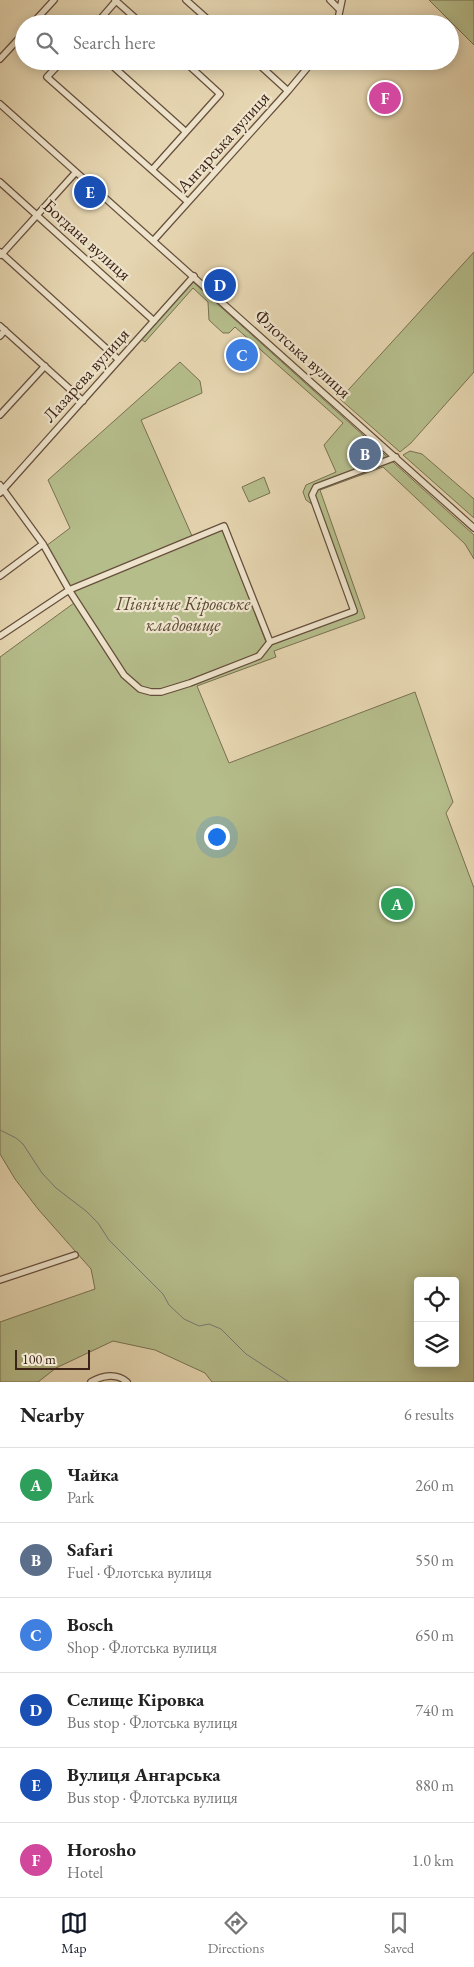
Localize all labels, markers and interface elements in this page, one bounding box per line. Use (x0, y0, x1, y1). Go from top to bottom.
search box (15, 15, 459, 70)
icon: search (33, 29, 61, 57)
text: Search here (73, 30, 155, 55)
pin: F (369, 79, 401, 117)
street label: Ангарська вулиця (171, 86, 274, 198)
pin: E (74, 173, 106, 211)
street label: Богдана вулиця (38, 194, 136, 285)
pin: D (204, 266, 236, 304)
street label: Флотська вулиця (250, 304, 356, 403)
street label: Лазарева вулиця (37, 323, 134, 427)
pin: C (226, 336, 258, 374)
pin: B (349, 435, 381, 473)
park label: Північне Кіровське кладовище (115, 592, 251, 636)
your location (204, 824, 230, 850)
pin: A (381, 885, 413, 923)
map controls (414, 1277, 459, 1367)
button: locate (414, 1277, 459, 1322)
button: layers (414, 1322, 459, 1367)
scale bar (15, 1347, 90, 1370)
text: 100 m (22, 1350, 56, 1368)
text: Nearby (20, 1401, 84, 1428)
text: 6 results (404, 1404, 454, 1425)
text: Чайка (67, 1462, 119, 1487)
text: A (30, 1475, 42, 1496)
text: 260 m (415, 1475, 454, 1496)
text: Park (67, 1487, 94, 1508)
text: Safari (67, 1537, 113, 1562)
text: B (31, 1550, 41, 1571)
text: 550 m (415, 1550, 454, 1571)
text: Fuel · Флотська вулиця (67, 1562, 212, 1583)
text: Bosch (67, 1612, 114, 1637)
text: C (30, 1625, 42, 1646)
text: 650 m (415, 1625, 454, 1646)
text: Shop · Флотська вулиця (67, 1637, 217, 1658)
text: Селище Кіровка (67, 1687, 204, 1712)
text: D (30, 1700, 42, 1721)
text: 740 m (415, 1700, 454, 1721)
text: Bus stop · Флотська вулиця (67, 1712, 238, 1733)
text: Вулиця Ангарська (67, 1762, 221, 1787)
text: E (31, 1775, 41, 1796)
text: 880 m (415, 1775, 454, 1796)
text: Bus stop · Флотська вулиця (67, 1787, 238, 1808)
text: Horosho (67, 1837, 136, 1862)
text: F (32, 1850, 40, 1871)
text: 1.0 km (412, 1850, 454, 1871)
text: Hotel (67, 1862, 103, 1883)
tab: Map (60, 1909, 88, 1957)
tab: Directions (208, 1909, 264, 1957)
tab: Saved (384, 1909, 414, 1957)

